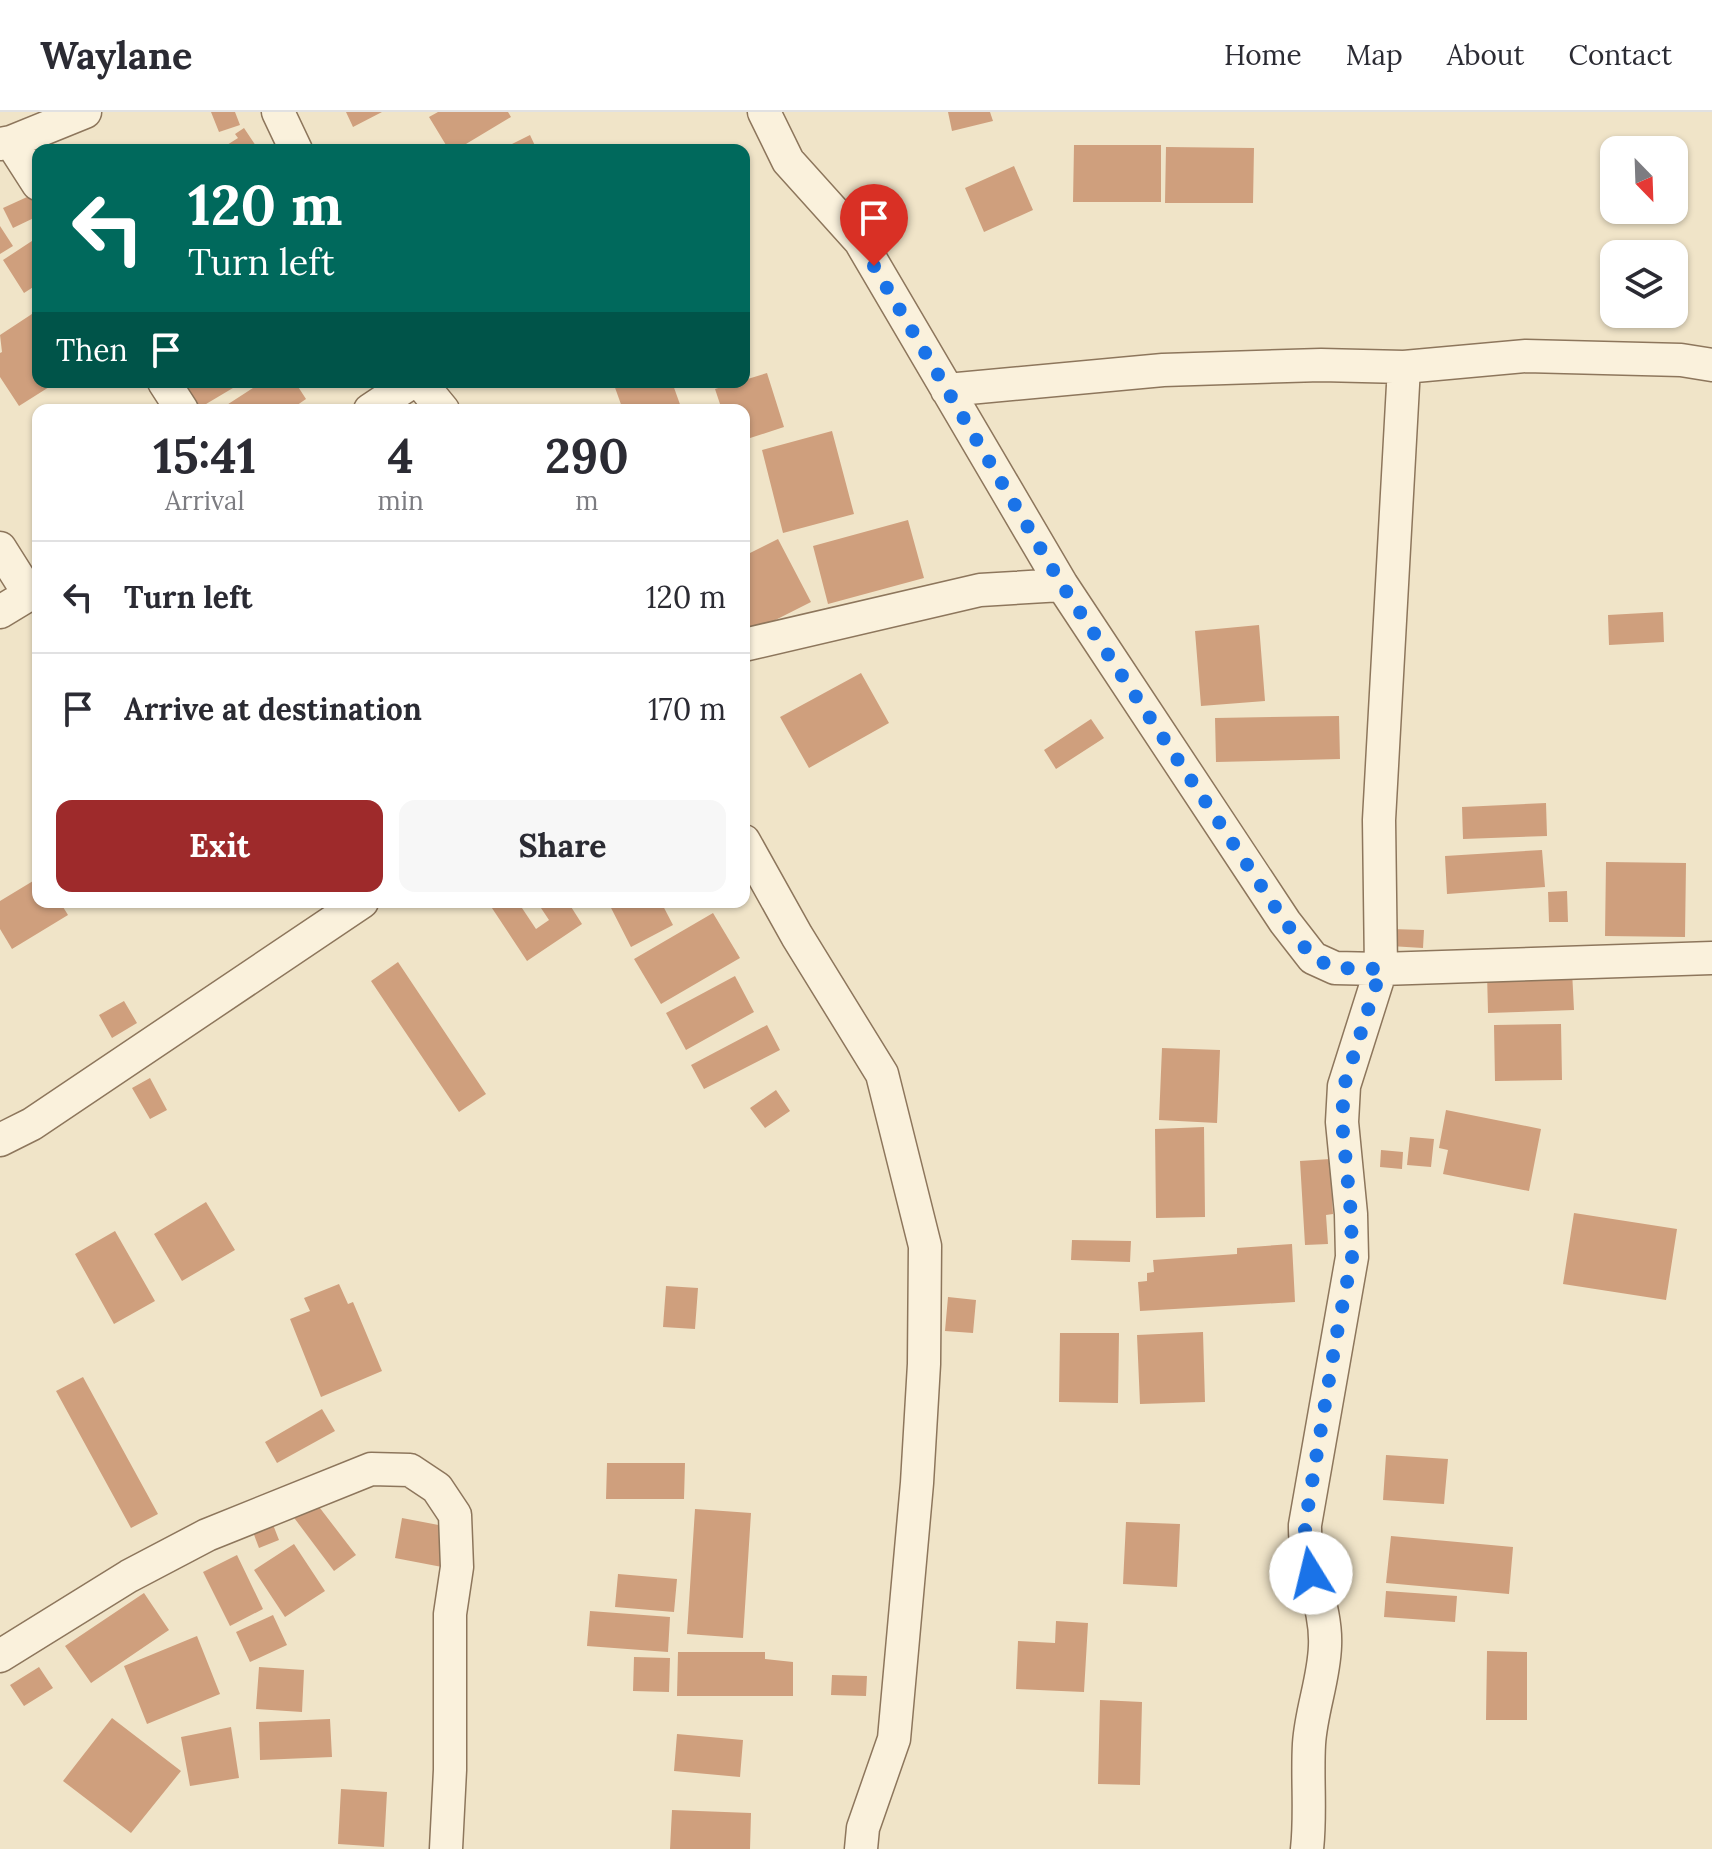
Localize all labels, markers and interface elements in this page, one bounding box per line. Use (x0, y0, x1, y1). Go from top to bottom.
text: Waylane (40, 31, 192, 79)
text: Home (1224, 37, 1302, 73)
text: Map (1346, 37, 1403, 73)
text: About (1447, 37, 1524, 73)
text: Contact (1568, 37, 1672, 73)
north arrow (1600, 136, 1688, 224)
map controls (1600, 136, 1688, 328)
text: 120 m (188, 169, 342, 240)
icon: left (56, 176, 160, 280)
pin (840, 184, 908, 266)
icon: arrive (852, 196, 896, 240)
text: Turn left (188, 239, 335, 285)
button: layers (1600, 240, 1688, 328)
icon: arrive (144, 328, 188, 372)
text: Then (56, 331, 128, 369)
text: 15:41 (153, 425, 256, 486)
text: 4 (388, 425, 414, 486)
text: 290 (545, 425, 629, 486)
text: Arrival (165, 484, 244, 517)
text: min (378, 484, 424, 517)
text: m (575, 484, 599, 517)
icon: left (56, 575, 100, 619)
text: Turn left (124, 578, 252, 616)
text: 120 m (646, 578, 726, 616)
icon: arrive (56, 687, 100, 731)
text: Arrive at destination (124, 690, 422, 728)
text: 170 m (648, 690, 726, 728)
button: Exit (56, 800, 383, 892)
button: Share (399, 800, 726, 892)
position arrow (1269, 1531, 1353, 1615)

